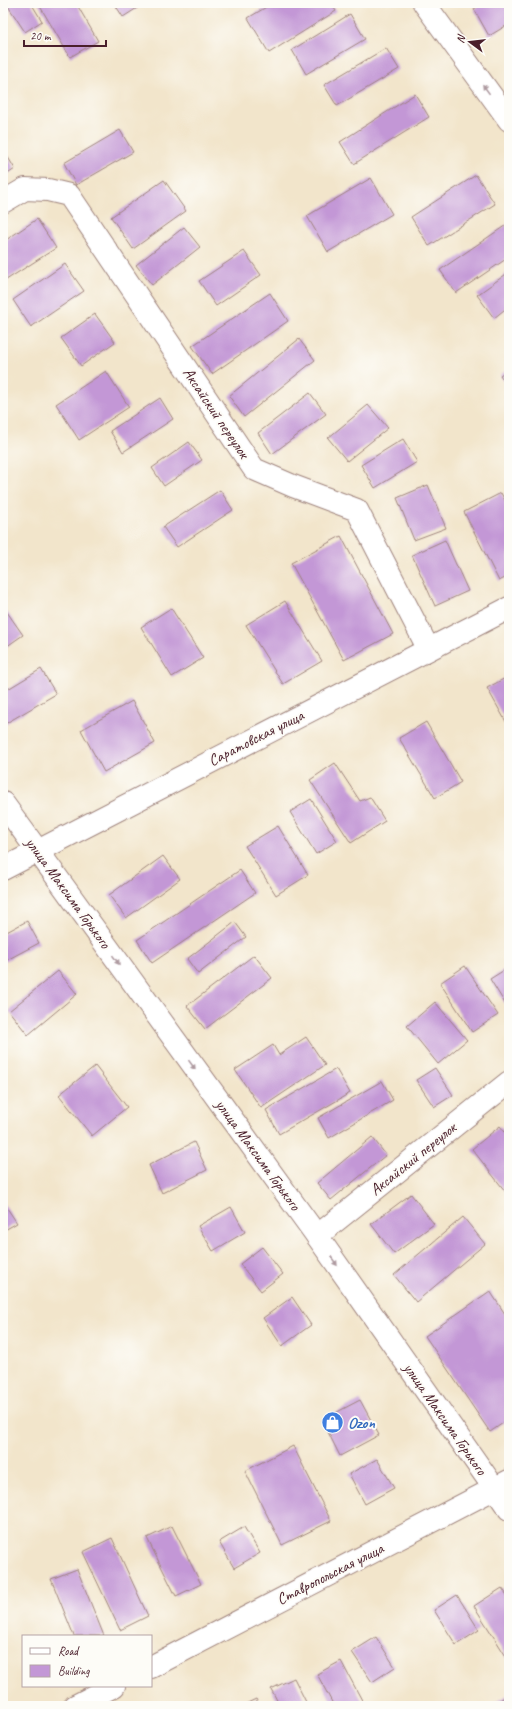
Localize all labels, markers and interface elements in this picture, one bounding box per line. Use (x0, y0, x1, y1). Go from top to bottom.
scale bar (24, 22, 106, 48)
north arrow (450, 22, 490, 62)
text: 20 m (30, 28, 52, 44)
text: N (453, 32, 469, 45)
one-way arrow (482, 83, 490, 94)
street label: Аксайский переулок (178, 364, 255, 464)
street label: Саратовская улица (205, 705, 308, 771)
street label: улица Максима Горького (20, 833, 116, 954)
one-way arrow (112, 954, 120, 965)
one-way arrow (188, 1060, 196, 1070)
street label: улица Максима Горького (210, 1095, 306, 1216)
street label: Аксайский переулок (366, 1117, 462, 1200)
one-way arrow (330, 1256, 338, 1266)
street label: улица Максима Горького (398, 1358, 492, 1480)
shop icon: Ozon (320, 1410, 346, 1436)
place label: Ozon (348, 1413, 375, 1433)
street label: Ставропольская улица (273, 1538, 388, 1610)
legend (22, 1635, 152, 1687)
text: Road (58, 1643, 80, 1659)
text: Building (58, 1663, 90, 1679)

